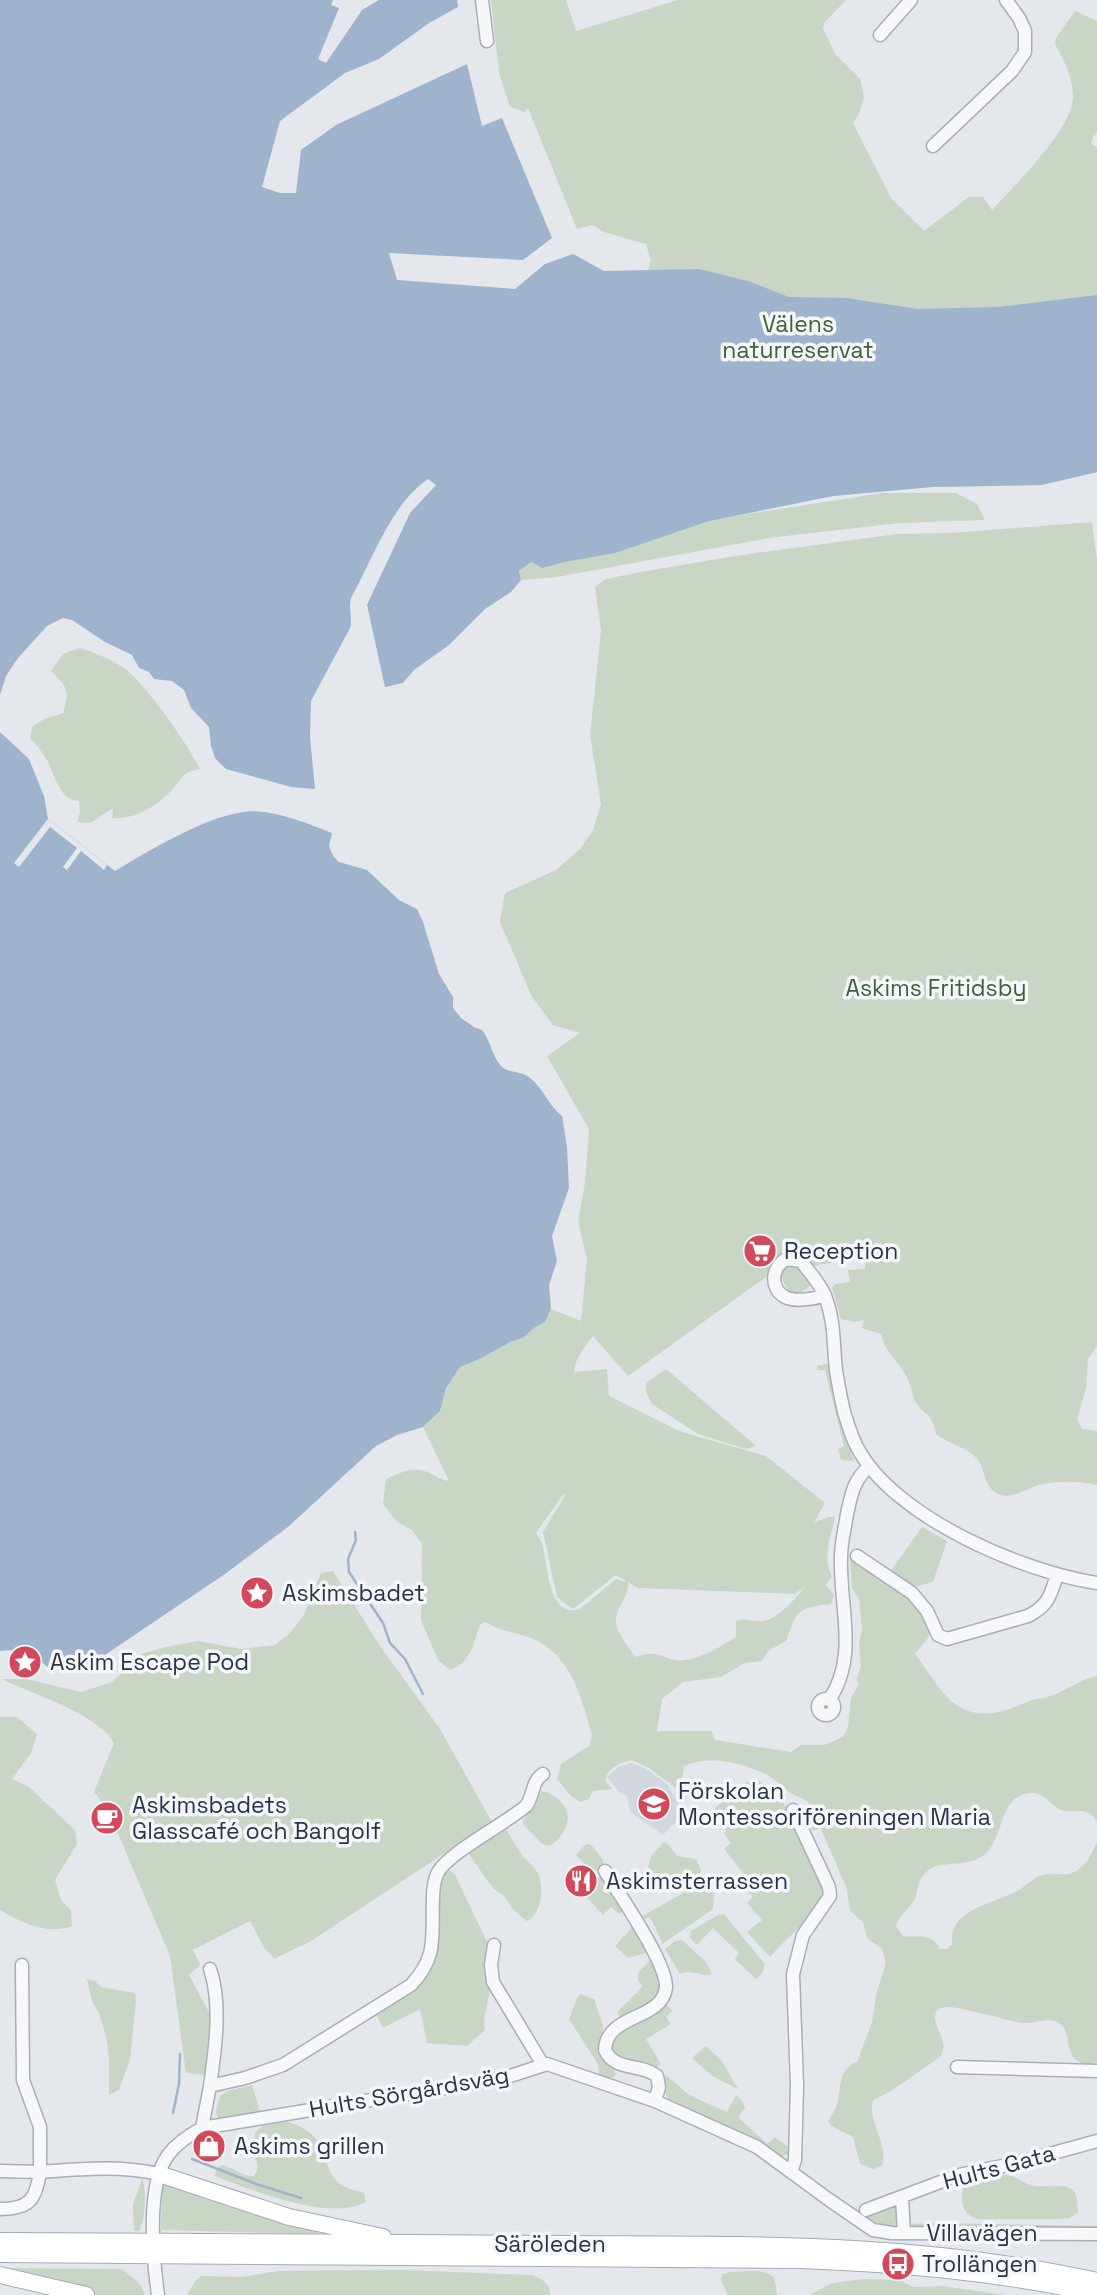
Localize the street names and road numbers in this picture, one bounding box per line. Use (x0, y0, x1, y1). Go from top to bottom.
street label: Hults Sörgårdsväg (307, 2060, 511, 2124)
street label: Hults Gata (940, 2138, 1058, 2196)
street label: Villavägen (926, 2218, 1038, 2248)
street label: Säröleden (494, 2229, 606, 2259)

